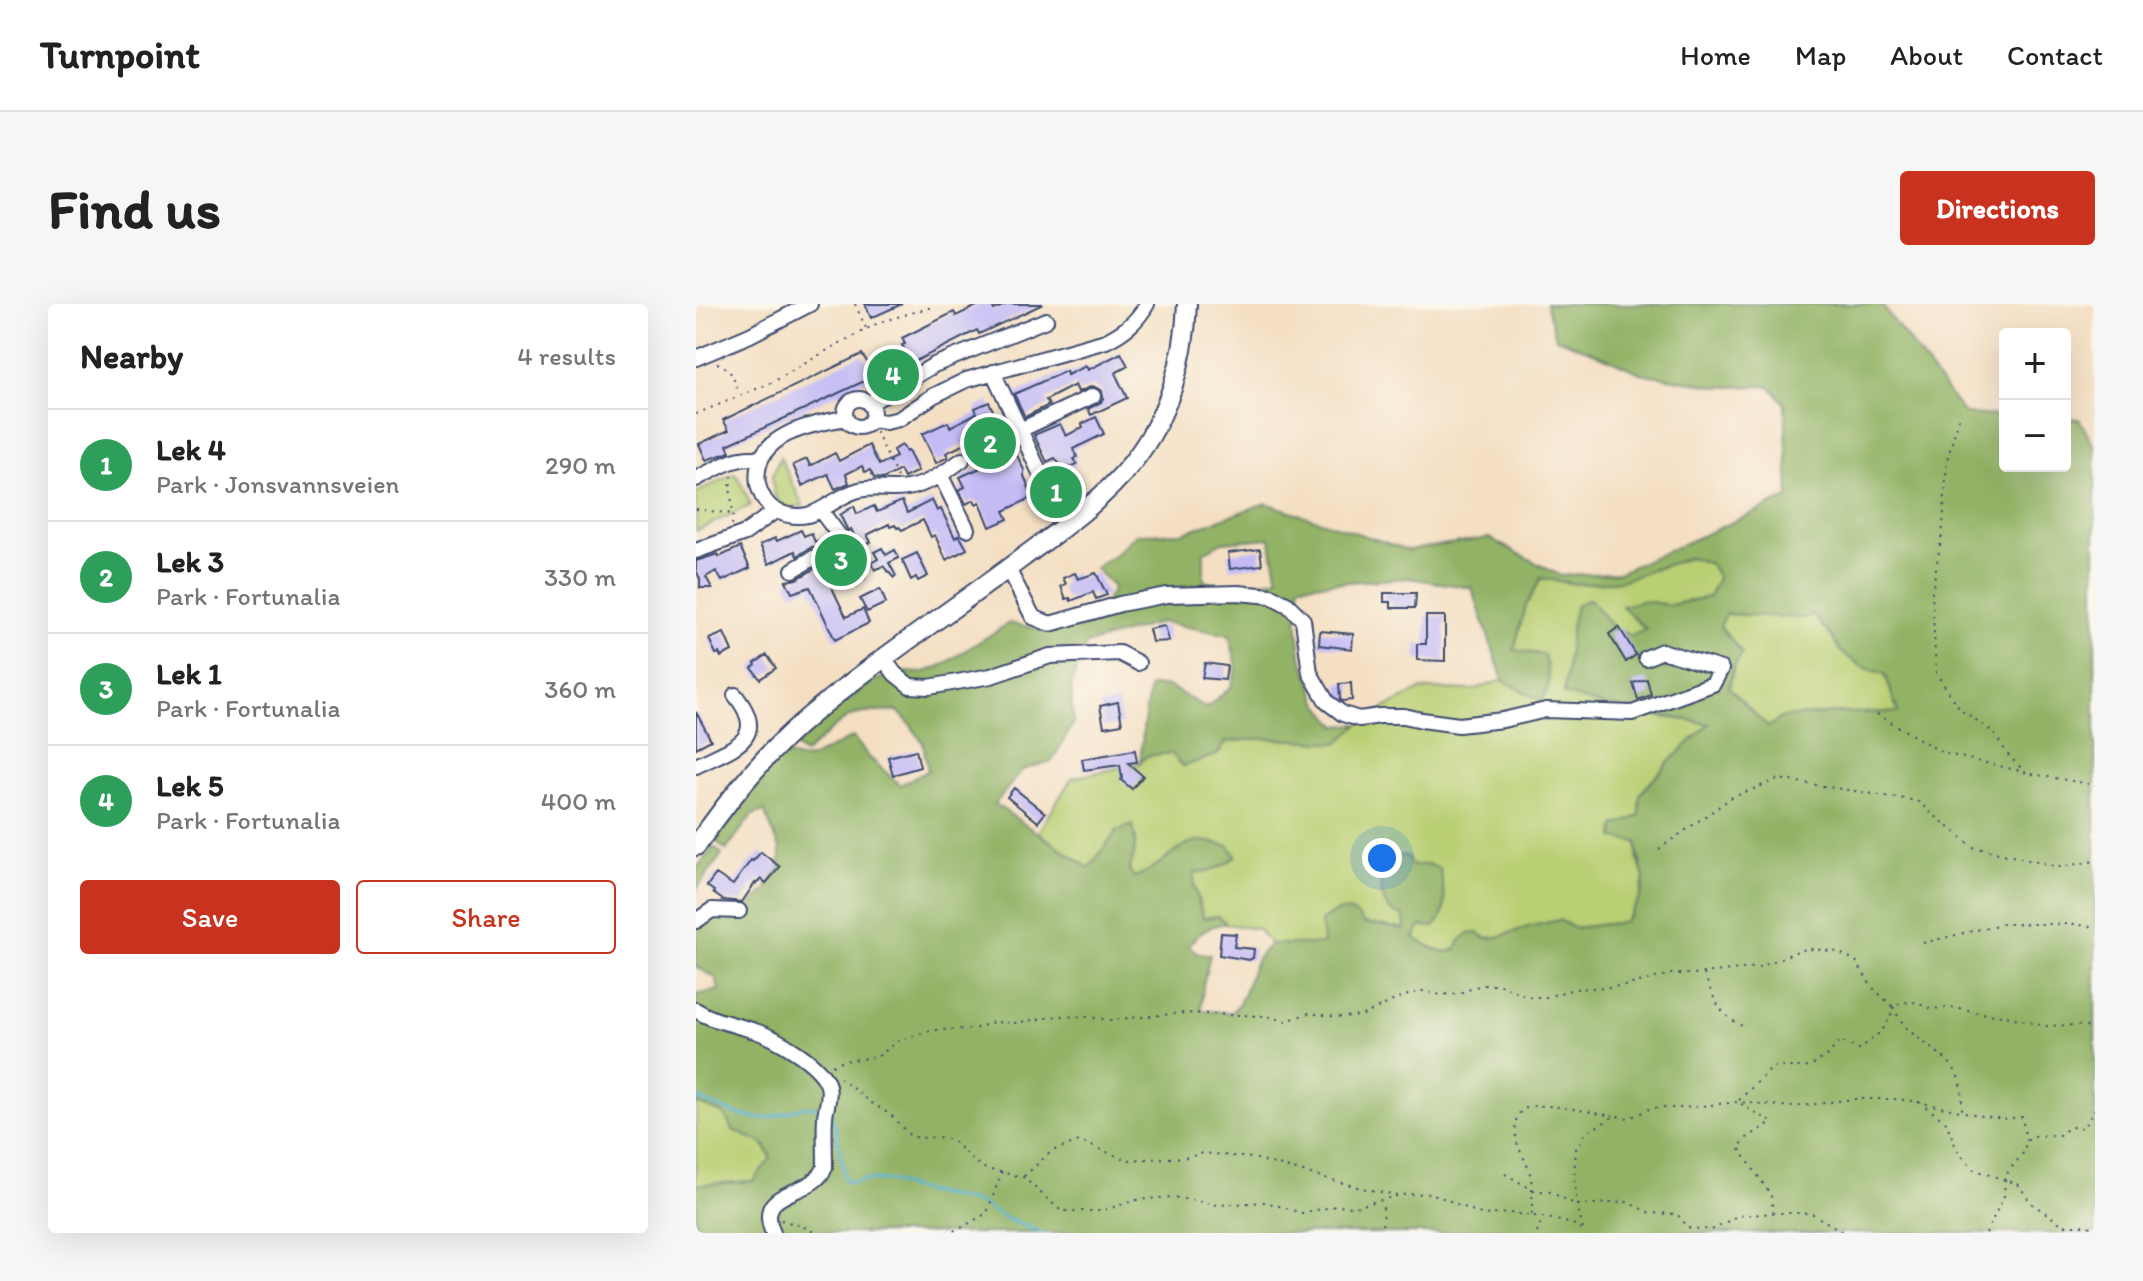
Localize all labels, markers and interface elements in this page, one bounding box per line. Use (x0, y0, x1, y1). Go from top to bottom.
text: Turnpoint (40, 32, 200, 78)
text: Home (1680, 38, 1751, 72)
text: Map (1795, 38, 1846, 72)
text: About (1890, 38, 1963, 72)
text: Contact (2007, 38, 2103, 72)
button: Directions (1900, 171, 2095, 245)
text: Find us (48, 175, 221, 242)
map controls (1999, 328, 2071, 472)
button: + (1999, 328, 2071, 400)
text: Nearby (80, 336, 183, 377)
text: 4 results (517, 340, 616, 372)
pin: 4 (867, 345, 919, 405)
button: − (1999, 400, 2071, 472)
pin: 2 (964, 413, 1016, 473)
text: Lek 4 (156, 431, 226, 468)
text: 1 (100, 449, 112, 481)
text: 290 m (545, 449, 616, 481)
pin: 1 (1030, 462, 1082, 522)
text: Park · Jonsvannsveien (156, 468, 399, 500)
pin: 3 (815, 530, 867, 590)
text: Lek 3 (156, 543, 224, 580)
text: 2 (99, 561, 113, 593)
text: 330 m (544, 561, 616, 593)
text: Park · Fortunalia (156, 580, 340, 612)
text: Lek 1 (156, 655, 222, 692)
text: 3 (99, 673, 113, 705)
text: 360 m (544, 673, 616, 705)
text: Park · Fortunalia (156, 692, 340, 724)
text: Lek 5 (156, 767, 223, 804)
text: 4 (98, 785, 114, 817)
text: 400 m (541, 785, 616, 817)
text: Park · Fortunalia (156, 804, 340, 836)
your location (1362, 838, 1402, 878)
button: Save (80, 880, 340, 954)
button: Share (356, 880, 616, 954)

